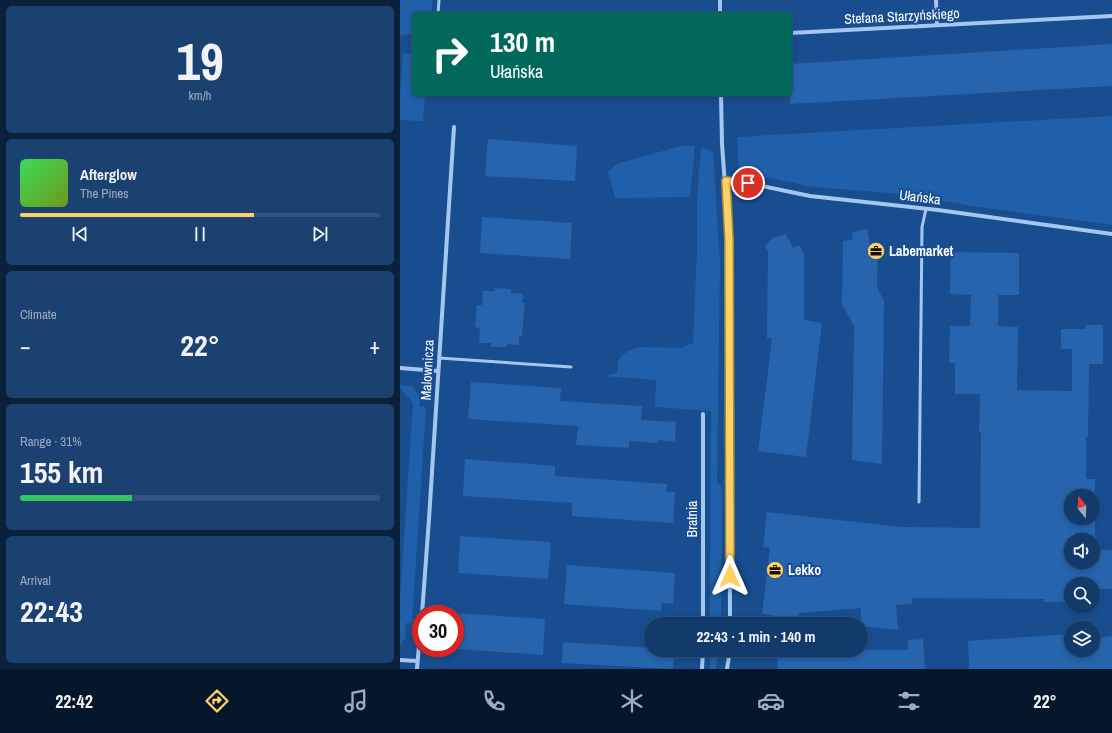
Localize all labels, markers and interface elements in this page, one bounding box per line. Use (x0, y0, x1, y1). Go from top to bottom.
street label: Stefana Starzyńskiego (844, 4, 960, 28)
text: 130 m (490, 23, 555, 61)
text: 19 (176, 26, 224, 96)
icon: right (424, 28, 476, 80)
text: Ułańska (490, 59, 543, 84)
text: km/h (188, 87, 212, 104)
text: Afterglow (80, 164, 137, 185)
pin (731, 166, 765, 200)
icon: arrive (737, 172, 759, 194)
text: The Pines (80, 185, 129, 202)
street label: Ułańska (898, 186, 942, 209)
icon: previous (69, 223, 91, 245)
icon: pause (189, 223, 211, 245)
icon: next (309, 223, 331, 245)
office icon: Labemarket (866, 241, 886, 261)
place label: Labemarket (889, 242, 954, 260)
text: Climate (20, 306, 57, 323)
text: 22° (180, 325, 220, 365)
text: − (20, 331, 31, 361)
text: + (369, 331, 380, 361)
street label: Malownicza (416, 339, 438, 401)
text: Range · 31% (20, 433, 82, 450)
text: 155 km (20, 452, 103, 492)
north arrow (1064, 489, 1100, 525)
map controls (1064, 489, 1100, 657)
street label: Bratnia (683, 500, 701, 538)
button: sound (1064, 533, 1100, 569)
position arrow (709, 555, 751, 597)
office icon: Lekko (765, 560, 785, 580)
place label: Lekko (788, 561, 821, 579)
text: Arrival (20, 572, 51, 589)
button: search (1064, 577, 1100, 613)
text: 22:43 (20, 591, 83, 631)
speed limit sign: 30 (412, 605, 464, 657)
button: layers (1064, 621, 1100, 657)
text: 22:43 · 1 min · 140 m (697, 626, 815, 647)
icon: directions (203, 687, 231, 715)
icon: music (342, 687, 370, 715)
icon: phone (480, 687, 508, 715)
icon: climate (618, 687, 646, 715)
icon: car (757, 687, 785, 715)
icon: filters (895, 687, 923, 715)
text: 22:42 (55, 689, 93, 714)
text: 22° (1033, 689, 1057, 714)

